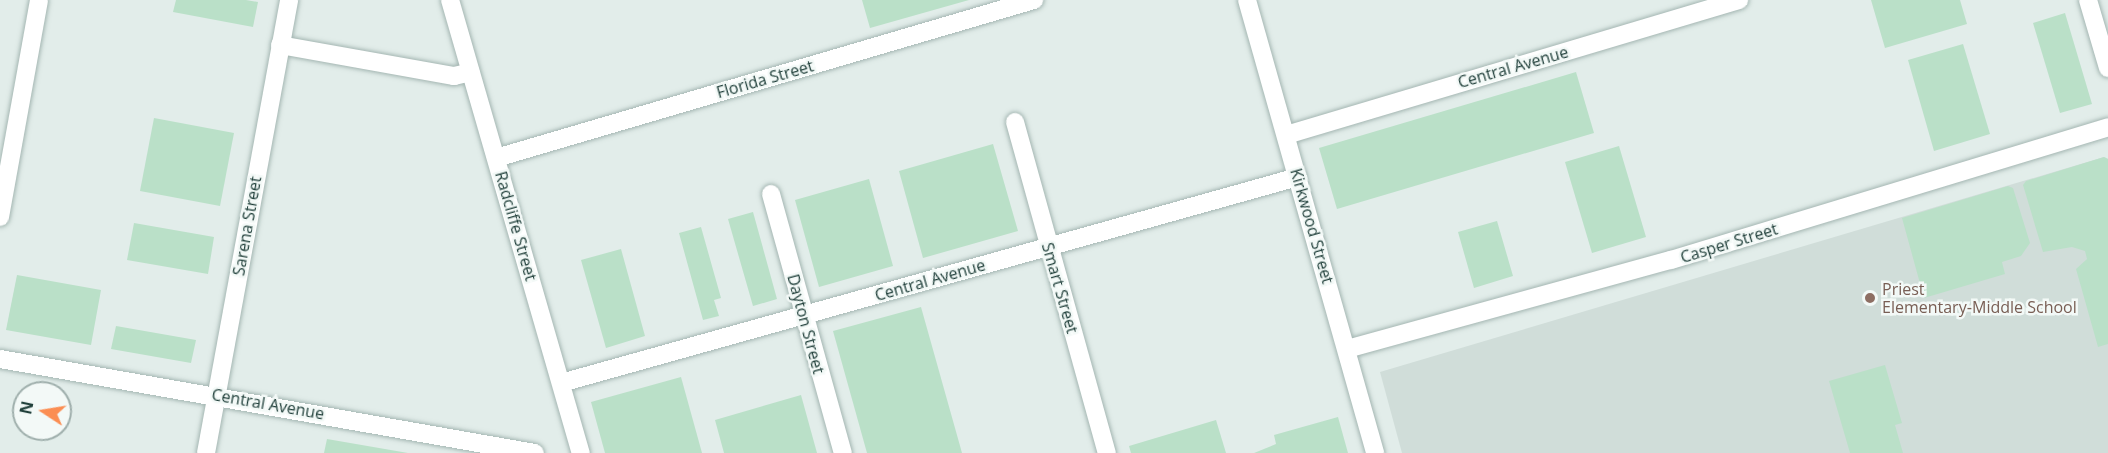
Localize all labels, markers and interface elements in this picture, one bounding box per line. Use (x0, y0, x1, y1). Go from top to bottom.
street label: Central Avenue (1456, 42, 1570, 92)
street label: Florida Street (714, 56, 816, 102)
street label: Kirkwood Street (1286, 166, 1338, 286)
street label: Radcliffe Street (491, 169, 541, 283)
street label: Sarena Street (229, 175, 265, 277)
street label: Casper Street (1678, 219, 1780, 267)
street label: Smart Street (1038, 240, 1082, 336)
street label: Central Avenue (873, 255, 987, 305)
street label: Dayton Street (783, 272, 829, 376)
place label: Priest Elementary‑Middle School (1882, 279, 2077, 317)
marker: Priest Elementary‑Middle School (1863, 291, 1877, 305)
north arrow (12, 381, 72, 441)
street label: Central Avenue (210, 385, 326, 423)
text: N (14, 399, 38, 416)

